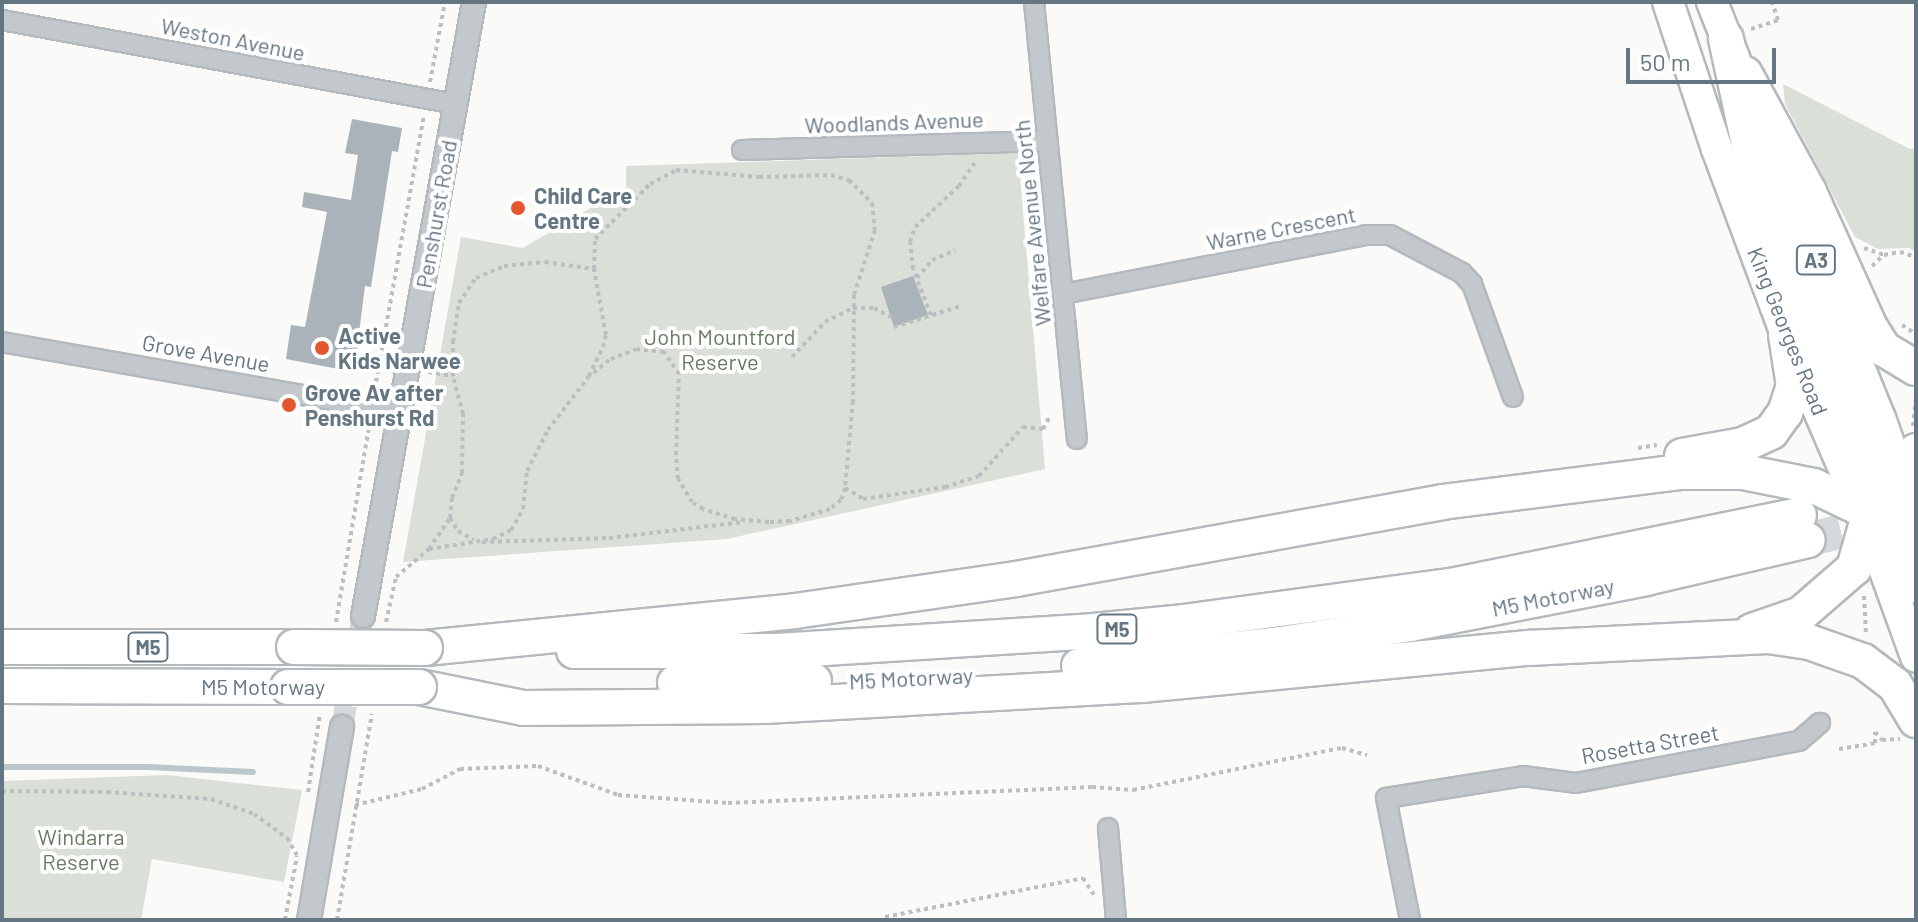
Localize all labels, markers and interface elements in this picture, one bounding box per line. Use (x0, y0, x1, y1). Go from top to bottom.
street label: Weston Avenue (159, 12, 307, 66)
scale bar (1630, 32, 1780, 82)
text: 50 m (1640, 47, 1691, 76)
street label: Woodlands Avenue (804, 106, 984, 138)
street label: Welfare Avenue North (1008, 119, 1056, 327)
street label: Penshurst Road (410, 138, 462, 290)
place label: Child Care Centre (534, 182, 632, 234)
marker: Child Care Centre (509, 199, 527, 217)
street label: Warne Crescent (1204, 201, 1358, 255)
street label: King Georges Road (1742, 243, 1834, 419)
road number: A3 (1794, 244, 1838, 276)
place label: Active Kids Narwee (338, 322, 461, 374)
park label: John Mountford Reserve (645, 323, 795, 374)
street label: Grove Avenue (140, 329, 272, 377)
marker: Active Kids Narwee (313, 339, 331, 357)
place label: Grove Av after Penshurst Rd (305, 379, 443, 430)
marker: Grove Av after Penshurst Rd (280, 396, 298, 414)
street label: M5 Motorway (1490, 572, 1616, 622)
road number: M5 (1095, 613, 1139, 645)
road number: M5 (126, 631, 170, 663)
street label: M5 Motorway (848, 662, 974, 694)
street label: M5 Motorway (201, 674, 325, 700)
street label: Rosetta Street (1579, 719, 1721, 769)
park label: Windarra Reserve (37, 823, 125, 874)

